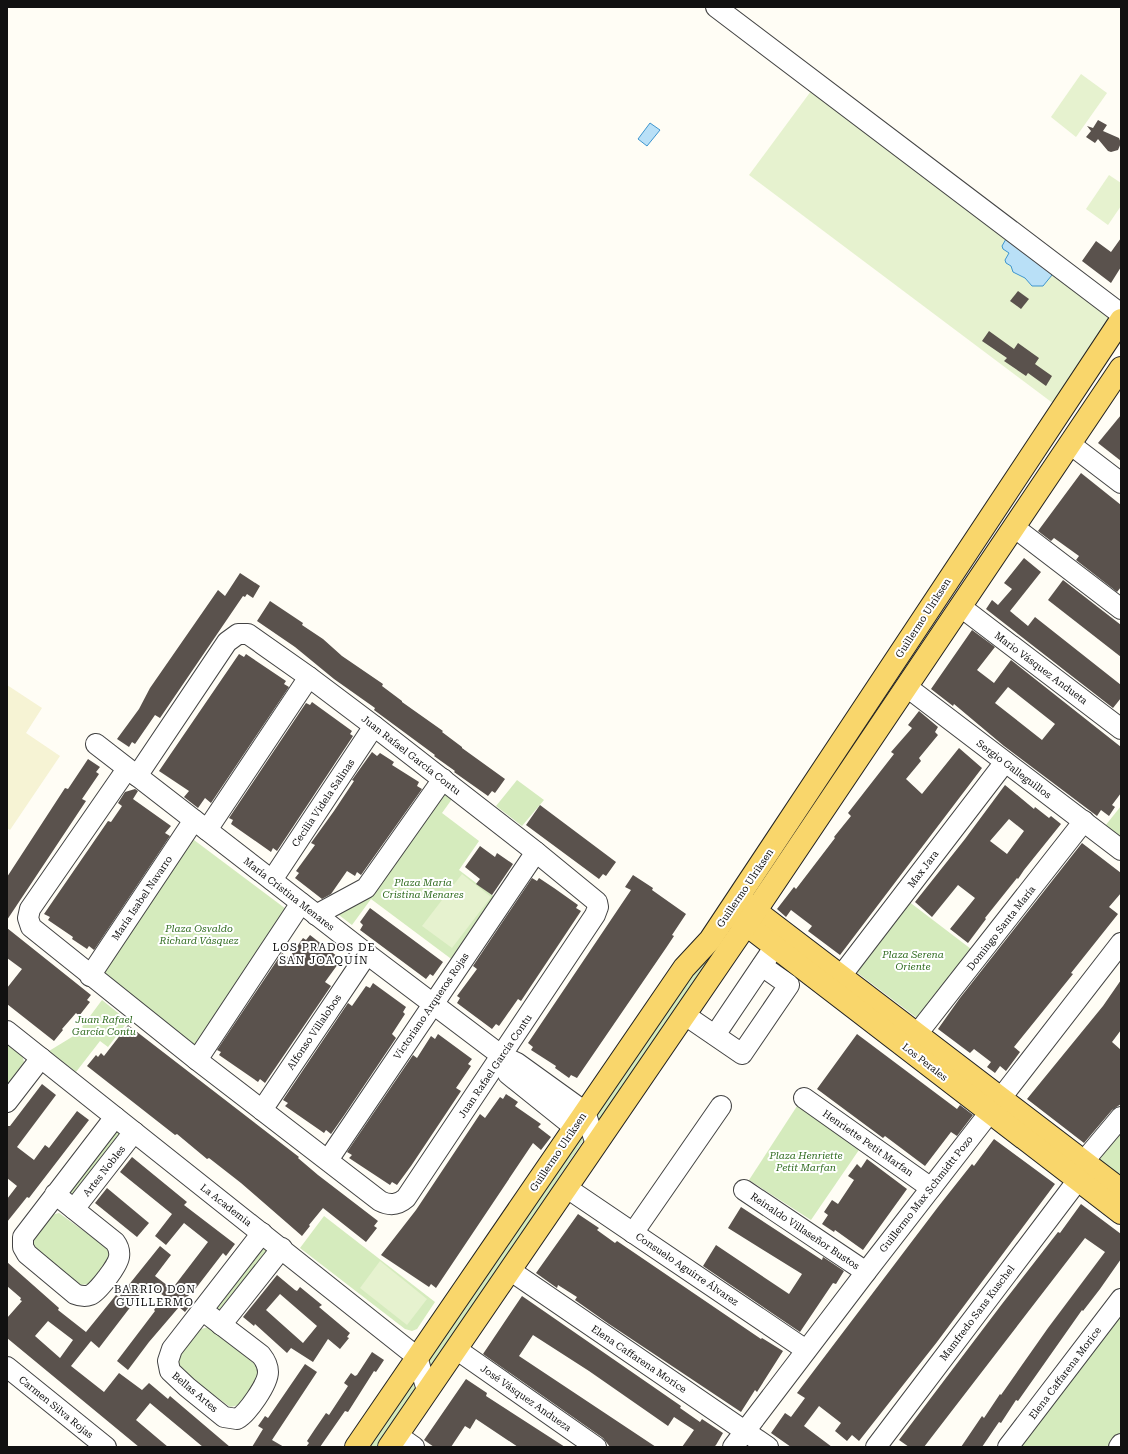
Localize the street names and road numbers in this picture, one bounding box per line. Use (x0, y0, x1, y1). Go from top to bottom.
street label: Guillermo Ulriksen (893, 576, 953, 660)
street label: Mario Vásquez Andueta (992, 630, 1090, 707)
street label: Juan Rafael García Contu (359, 713, 463, 797)
street label: Sergio Galleguillos (975, 737, 1054, 801)
street label: Cecilia Videla Salinas (290, 757, 357, 849)
street label: Guillermo Ulriksen (715, 846, 776, 929)
street label: Max Jara (906, 848, 941, 890)
street label: María Isabel Navarro (110, 854, 174, 942)
street label: María Cristina Menares (242, 855, 337, 933)
street label: Domingo Santa María (965, 883, 1038, 972)
street label: Victoriano Arqueros Rojas (391, 951, 471, 1061)
street label: Alfonso Villalobos (285, 992, 343, 1072)
street label: Juan Rafael García Contu (456, 1012, 534, 1120)
street label: Los Perales (900, 1041, 950, 1083)
street label: Henriette Petit Marfan (821, 1108, 916, 1179)
street label: Guillermo Ulriksen (528, 1110, 589, 1193)
street label: Guillermo Max Schmidtt Pozo (877, 1134, 975, 1254)
street label: Artes Nobles (81, 1143, 127, 1199)
street label: La Academia (198, 1182, 254, 1229)
street label: Reinaldo Villaseñor Bustos (749, 1190, 862, 1272)
street label: Consuelo Aguirre Álvarez (634, 1230, 741, 1308)
street label: Mamfredo Sans Kuschel (938, 1263, 1016, 1363)
street label: Elena Caffarena Morice (589, 1323, 689, 1395)
street label: Elena Caffarena Morice (1027, 1324, 1104, 1421)
street label: José Vásquez Andueza (479, 1363, 574, 1434)
street label: Bellas Artes (170, 1370, 220, 1414)
street label: Carmen Silva Rojas (17, 1374, 96, 1440)

